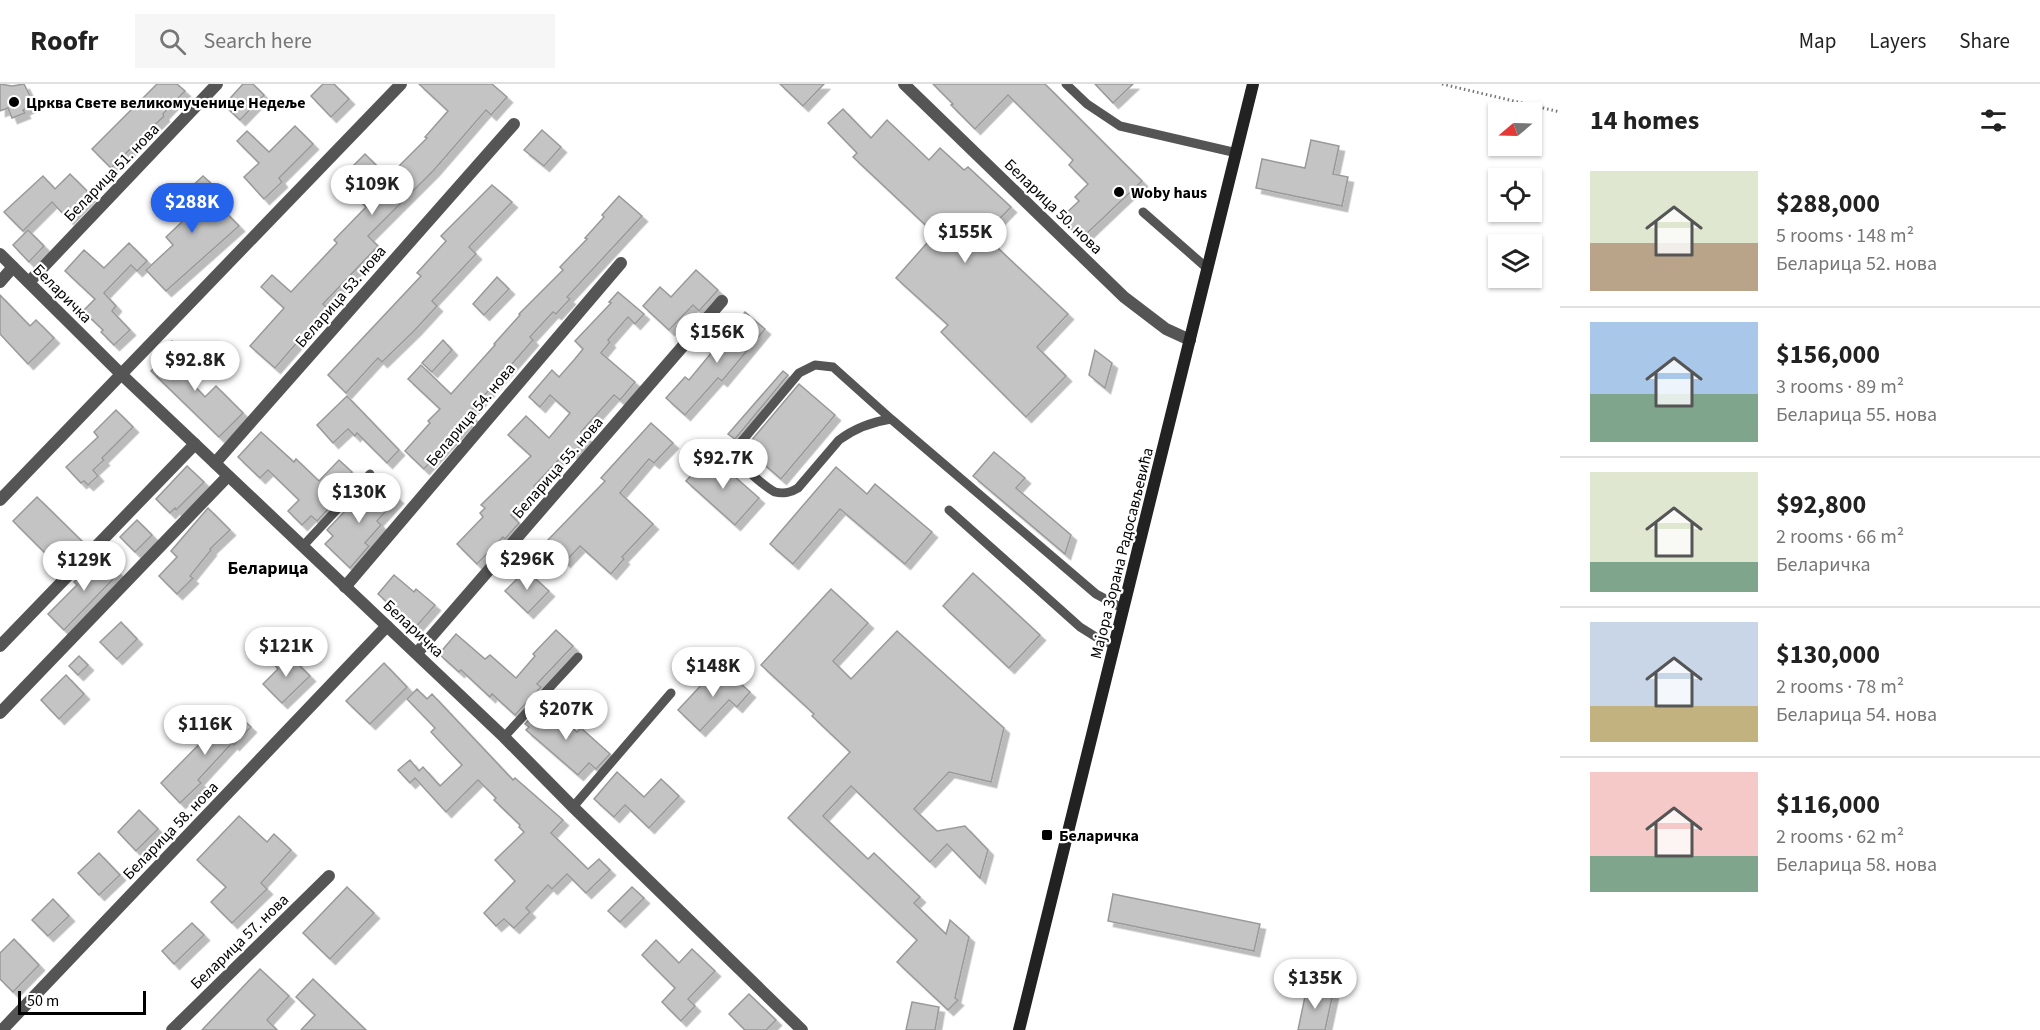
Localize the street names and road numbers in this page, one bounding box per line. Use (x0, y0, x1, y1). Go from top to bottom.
street label: Беларица 51. нова (59, 119, 164, 227)
street label: Беларица 50. нова (999, 154, 1107, 259)
street label: Беларица 53. нова (290, 241, 391, 353)
street label: Беларичка (28, 259, 97, 328)
street label: Беларица 54. нова (421, 358, 521, 471)
street label: Беларица 55. нова (507, 412, 608, 524)
street label: Мајора Зорана Радосављевића (1085, 445, 1159, 661)
street label: Беларичка (378, 595, 449, 663)
street label: Беларица 58. нова (118, 777, 223, 885)
street label: Беларица 57. нова (186, 889, 294, 994)

